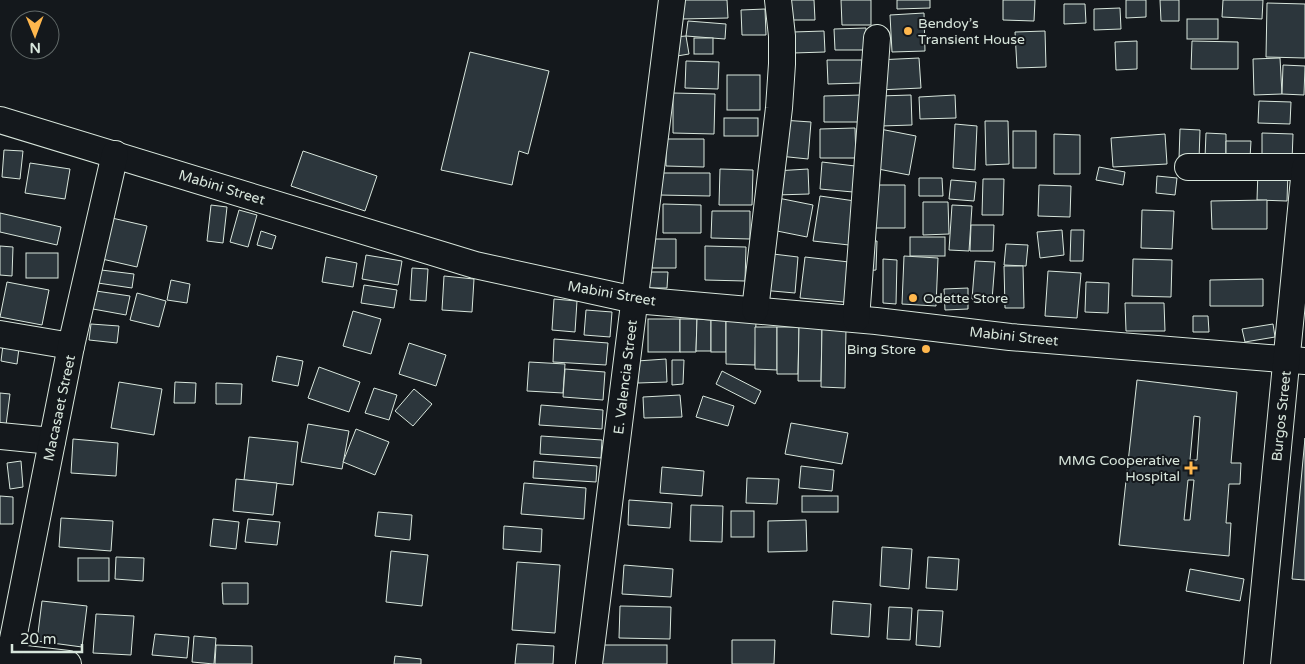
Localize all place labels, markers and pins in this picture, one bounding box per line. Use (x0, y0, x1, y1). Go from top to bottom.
place label: Bendoy’s Transient House (918, 15, 1025, 48)
marker: Bendoy’s Transient House (902, 25, 914, 37)
place label: Odette Store (923, 290, 1008, 307)
marker: Odette Store (907, 292, 919, 304)
place label: Bing Store (847, 341, 916, 358)
marker: Bing Store (920, 343, 932, 355)
place label: MMG Cooperative Hospital (1058, 452, 1180, 485)
marker: MMG Cooperative Hospital (1184, 461, 1198, 475)

